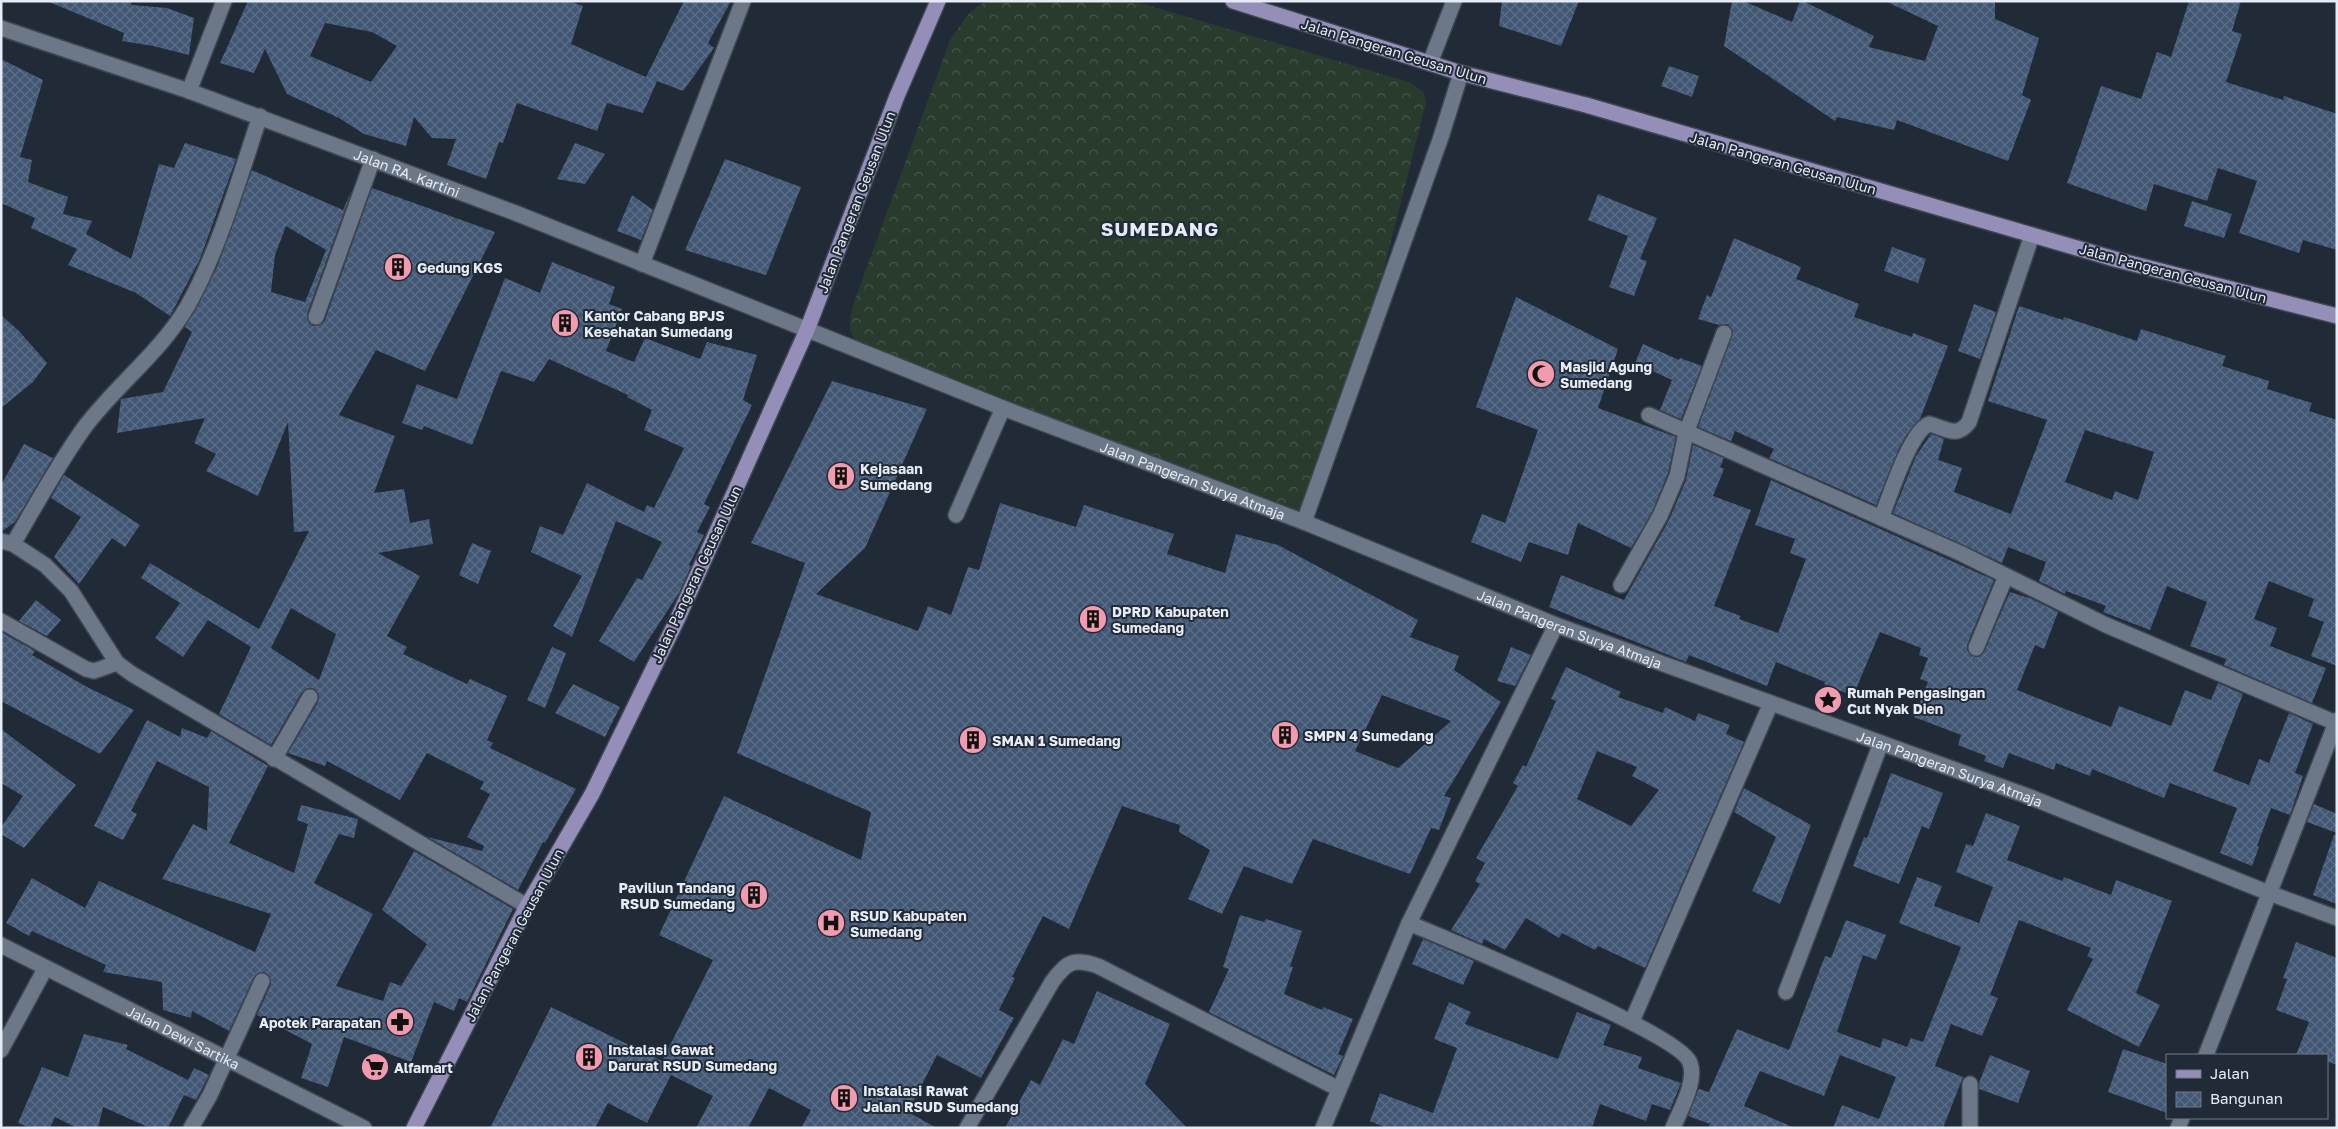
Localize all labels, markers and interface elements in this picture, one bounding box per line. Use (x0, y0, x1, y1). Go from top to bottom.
street label: Jalan Pangeran Geusan Ulun (1299, 15, 1489, 87)
street label: Jalan Pangeran Geusan Ulun (813, 109, 899, 295)
street label: Jalan Pangeran Geusan Ulun (1688, 128, 1878, 198)
street label: Jalan RA. Kartini (352, 145, 462, 200)
district label: SUMEDANG (1101, 217, 1219, 240)
street label: Jalan Pangeran Geusan Ulun (2077, 240, 2269, 306)
building icon: Gedung KGS (383, 252, 413, 282)
place label: Gedung KGS (417, 259, 503, 276)
place label: Kantor Cabang BPJS Kesehatan Sumedang (584, 307, 733, 340)
building icon: Kantor Cabang BPJS Kesehatan Sumedang (550, 308, 580, 338)
place label: Masjid Agung Sumedang (1560, 358, 1652, 391)
mosque icon: Masjid Agung Sumedang (1526, 359, 1556, 389)
street label: Jalan Pangeran Surya Atmaja (1098, 437, 1288, 523)
place label: Kejasaan Sumedang (860, 460, 932, 493)
building icon: Kejasaan Sumedang (826, 461, 856, 491)
street label: Jalan Pangeran Geusan Ulun (647, 483, 745, 665)
street label: Jalan Pangeran Surya Atmaja (1475, 585, 1664, 671)
place label: DPRD Kabupaten Sumedang (1112, 603, 1229, 636)
building icon: DPRD Kabupaten Sumedang (1078, 604, 1108, 634)
place label: Rumah Pengasingan Cut Nyak Dien (1847, 684, 1985, 717)
place icon: Rumah Pengasingan Cut Nyak Dien (1813, 685, 1843, 715)
building icon: SMPN 4 Sumedang (1270, 720, 1300, 750)
building icon: SMAN 1 Sumedang (958, 725, 988, 755)
street label: Jalan Pangeran Surya Atmaja (1855, 726, 2045, 810)
place label: SMPN 4 Sumedang (1304, 727, 1434, 744)
place label: SMAN 1 Sumedang (992, 732, 1121, 749)
street label: Jalan Pangeran Geusan Ulun (461, 846, 567, 1024)
place label: Paviliun Tandang RSUD Sumedang (618, 879, 735, 912)
building icon: Paviliun Tandang RSUD Sumedang (739, 880, 769, 910)
place label: RSUD Kabupaten Sumedang (850, 907, 967, 940)
hospital icon: RSUD Kabupaten Sumedang (816, 908, 846, 938)
street label: Jalan Dewi Sartika (124, 1001, 243, 1072)
pharmacy icon: Apotek Parapatan (385, 1007, 415, 1037)
place label: Apotek Parapatan (259, 1014, 381, 1031)
place label: Instalasi Gawat Darurat RSUD Sumedang (608, 1041, 777, 1074)
building icon: Instalasi Gawat Darurat RSUD Sumedang (574, 1042, 604, 1072)
supermarket icon: Alfamart (360, 1052, 390, 1082)
legend (2166, 1054, 2328, 1119)
place label: Alfamart (394, 1059, 453, 1076)
text: Jalan (2210, 1064, 2249, 1082)
place label: Instalasi Rawat Jalan RSUD Sumedang (863, 1082, 1019, 1115)
building icon: Instalasi Rawat Jalan RSUD Sumedang (829, 1083, 859, 1113)
text: Bangunan (2210, 1089, 2283, 1107)

